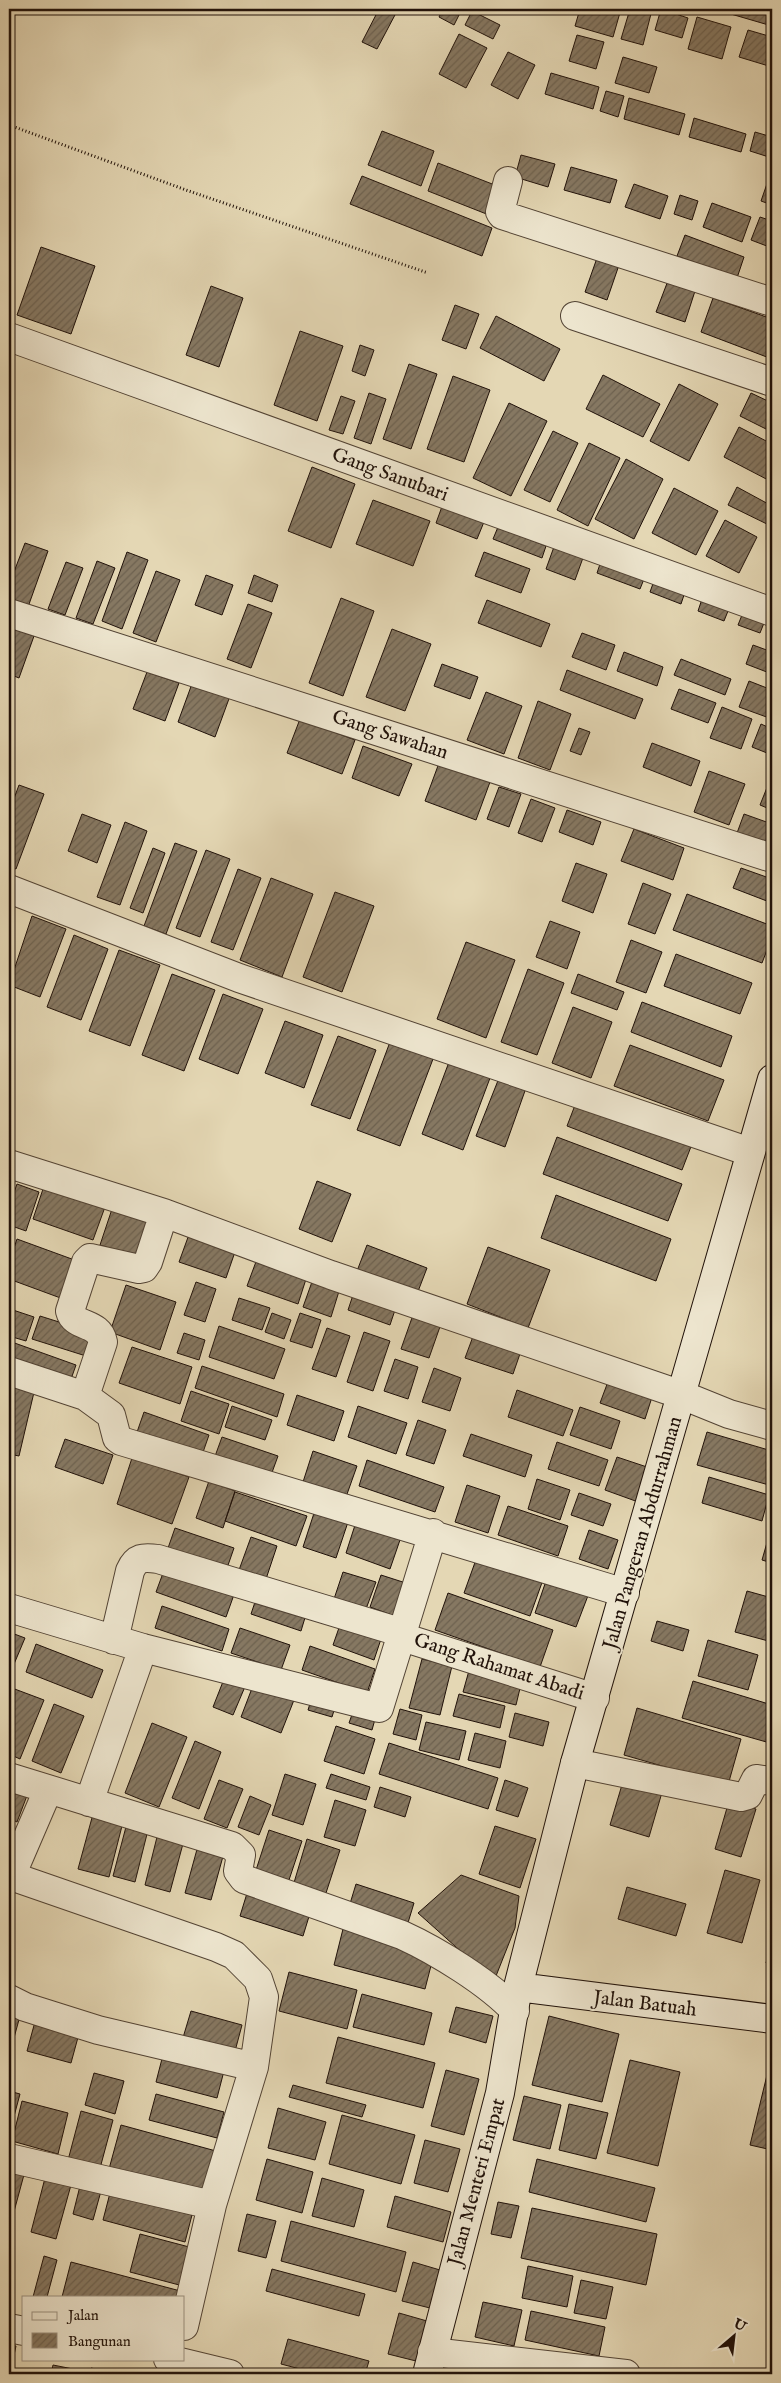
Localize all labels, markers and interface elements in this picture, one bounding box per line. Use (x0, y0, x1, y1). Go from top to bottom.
street label: Gang Sanubari (328, 442, 452, 508)
street label: Gang Sawahan (329, 704, 452, 766)
street label: Jalan Pangeran Abdurrahman (597, 1413, 688, 1654)
street label: Gang Rahamat Abadi (411, 1628, 587, 1706)
street label: Jalan Batuah (590, 1985, 698, 2023)
street label: Jalan Menteri Empat (442, 2095, 511, 2271)
legend (22, 2296, 185, 2360)
text: Jalan (66, 2306, 99, 2325)
north arrow (708, 2310, 758, 2360)
text: U (729, 2314, 750, 2337)
text: Bangunan (68, 2332, 131, 2351)

